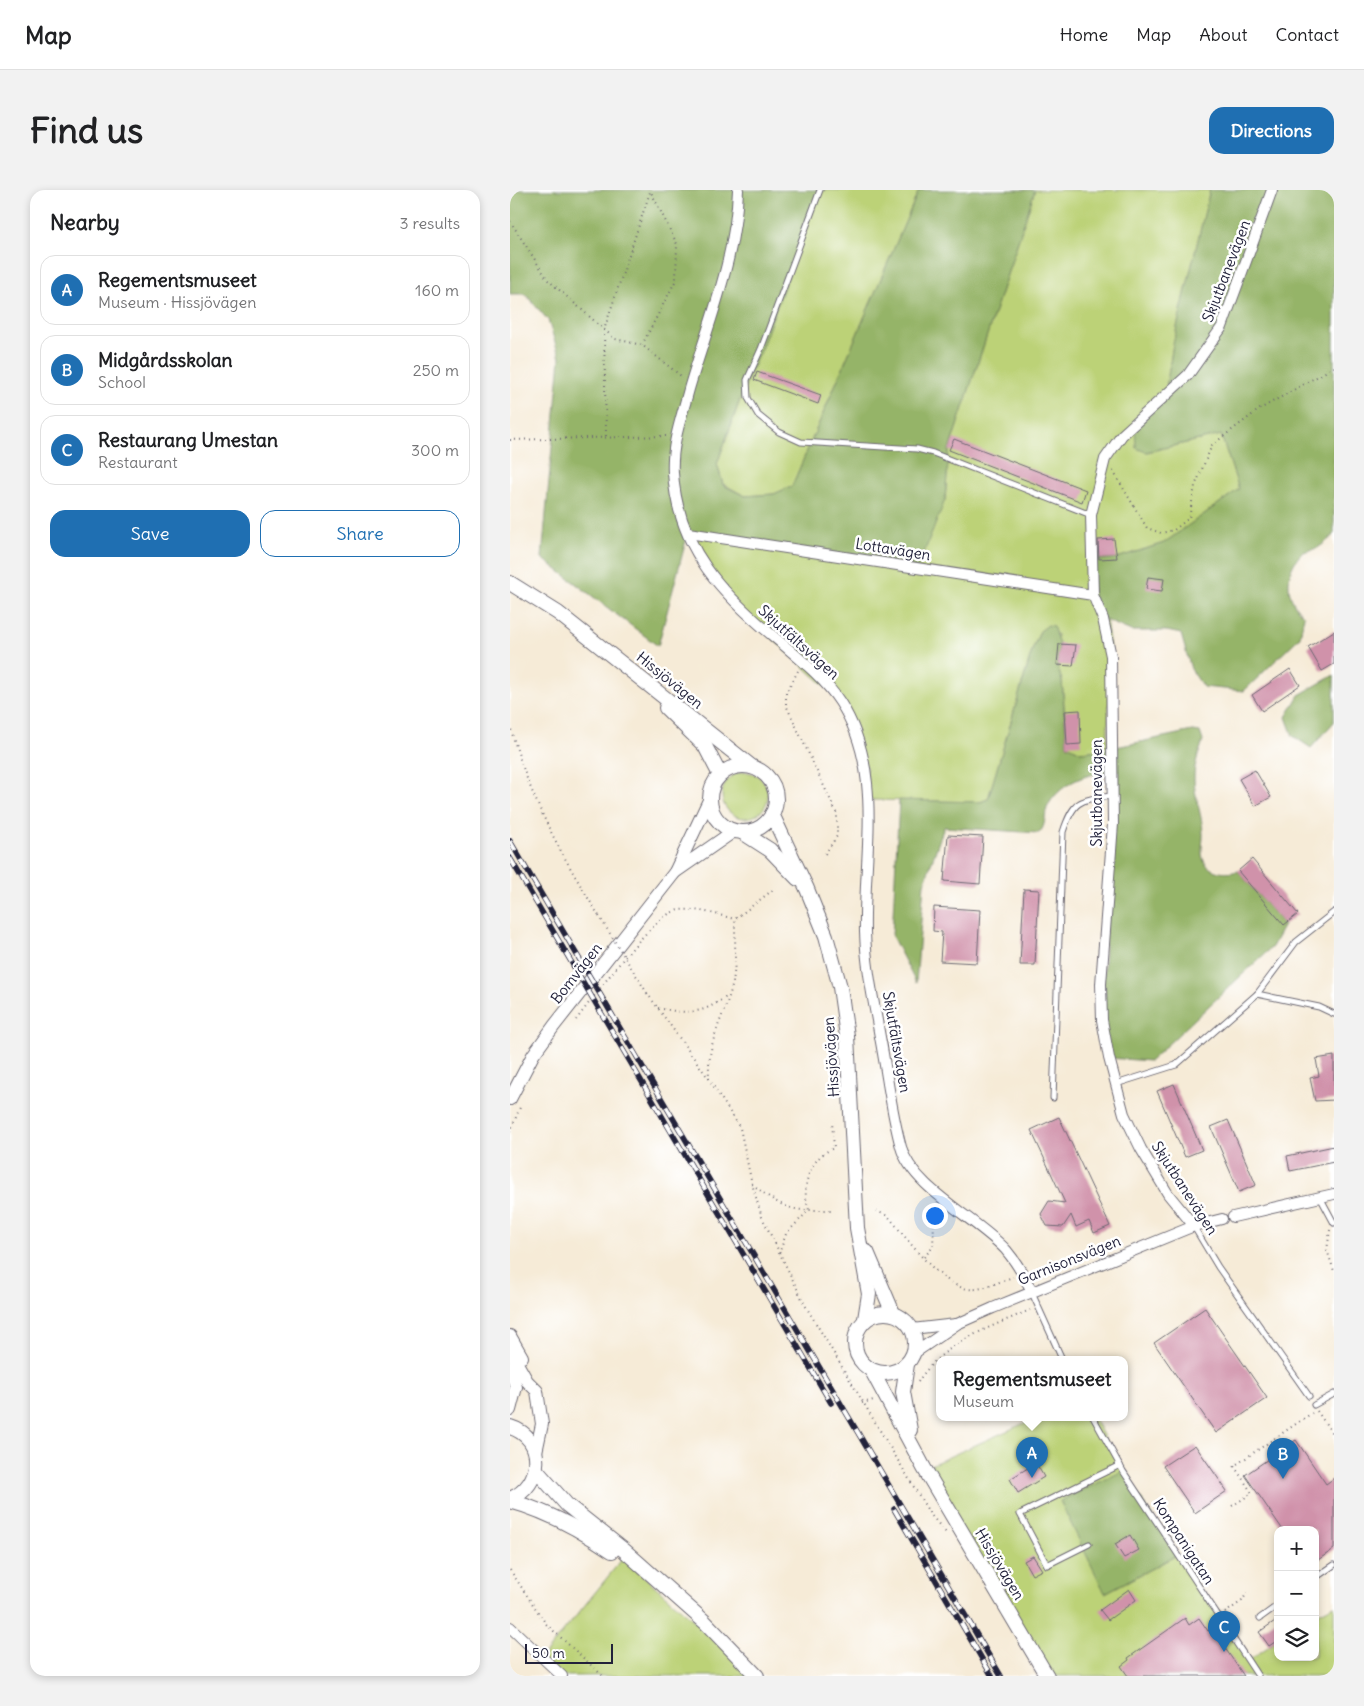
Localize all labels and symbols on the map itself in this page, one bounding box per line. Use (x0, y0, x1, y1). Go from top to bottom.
street label: Skjutbanevägen (1198, 217, 1254, 325)
street label: Lottavägen (854, 534, 932, 564)
street label: Skjutfältsvägen (755, 601, 844, 684)
street label: Hissjövägen (633, 647, 707, 713)
street label: Skjutbanevägen (1087, 739, 1106, 847)
street label: Bomvägen (546, 938, 606, 1007)
street label: Skjutfältsvägen (879, 990, 915, 1094)
street label: Hissjövägen (819, 1016, 843, 1098)
street label: Skjutbanevägen (1148, 1138, 1222, 1239)
your location (922, 1203, 948, 1229)
street label: Garnisonsvägen (1015, 1231, 1123, 1289)
pin: A (1016, 1437, 1048, 1478)
pin: B (1267, 1438, 1299, 1479)
street label: Kompanigatan (1149, 1494, 1219, 1588)
street label: Hissjövägen (971, 1525, 1029, 1604)
pin: C (1208, 1611, 1240, 1652)
scale bar (525, 1641, 612, 1664)

